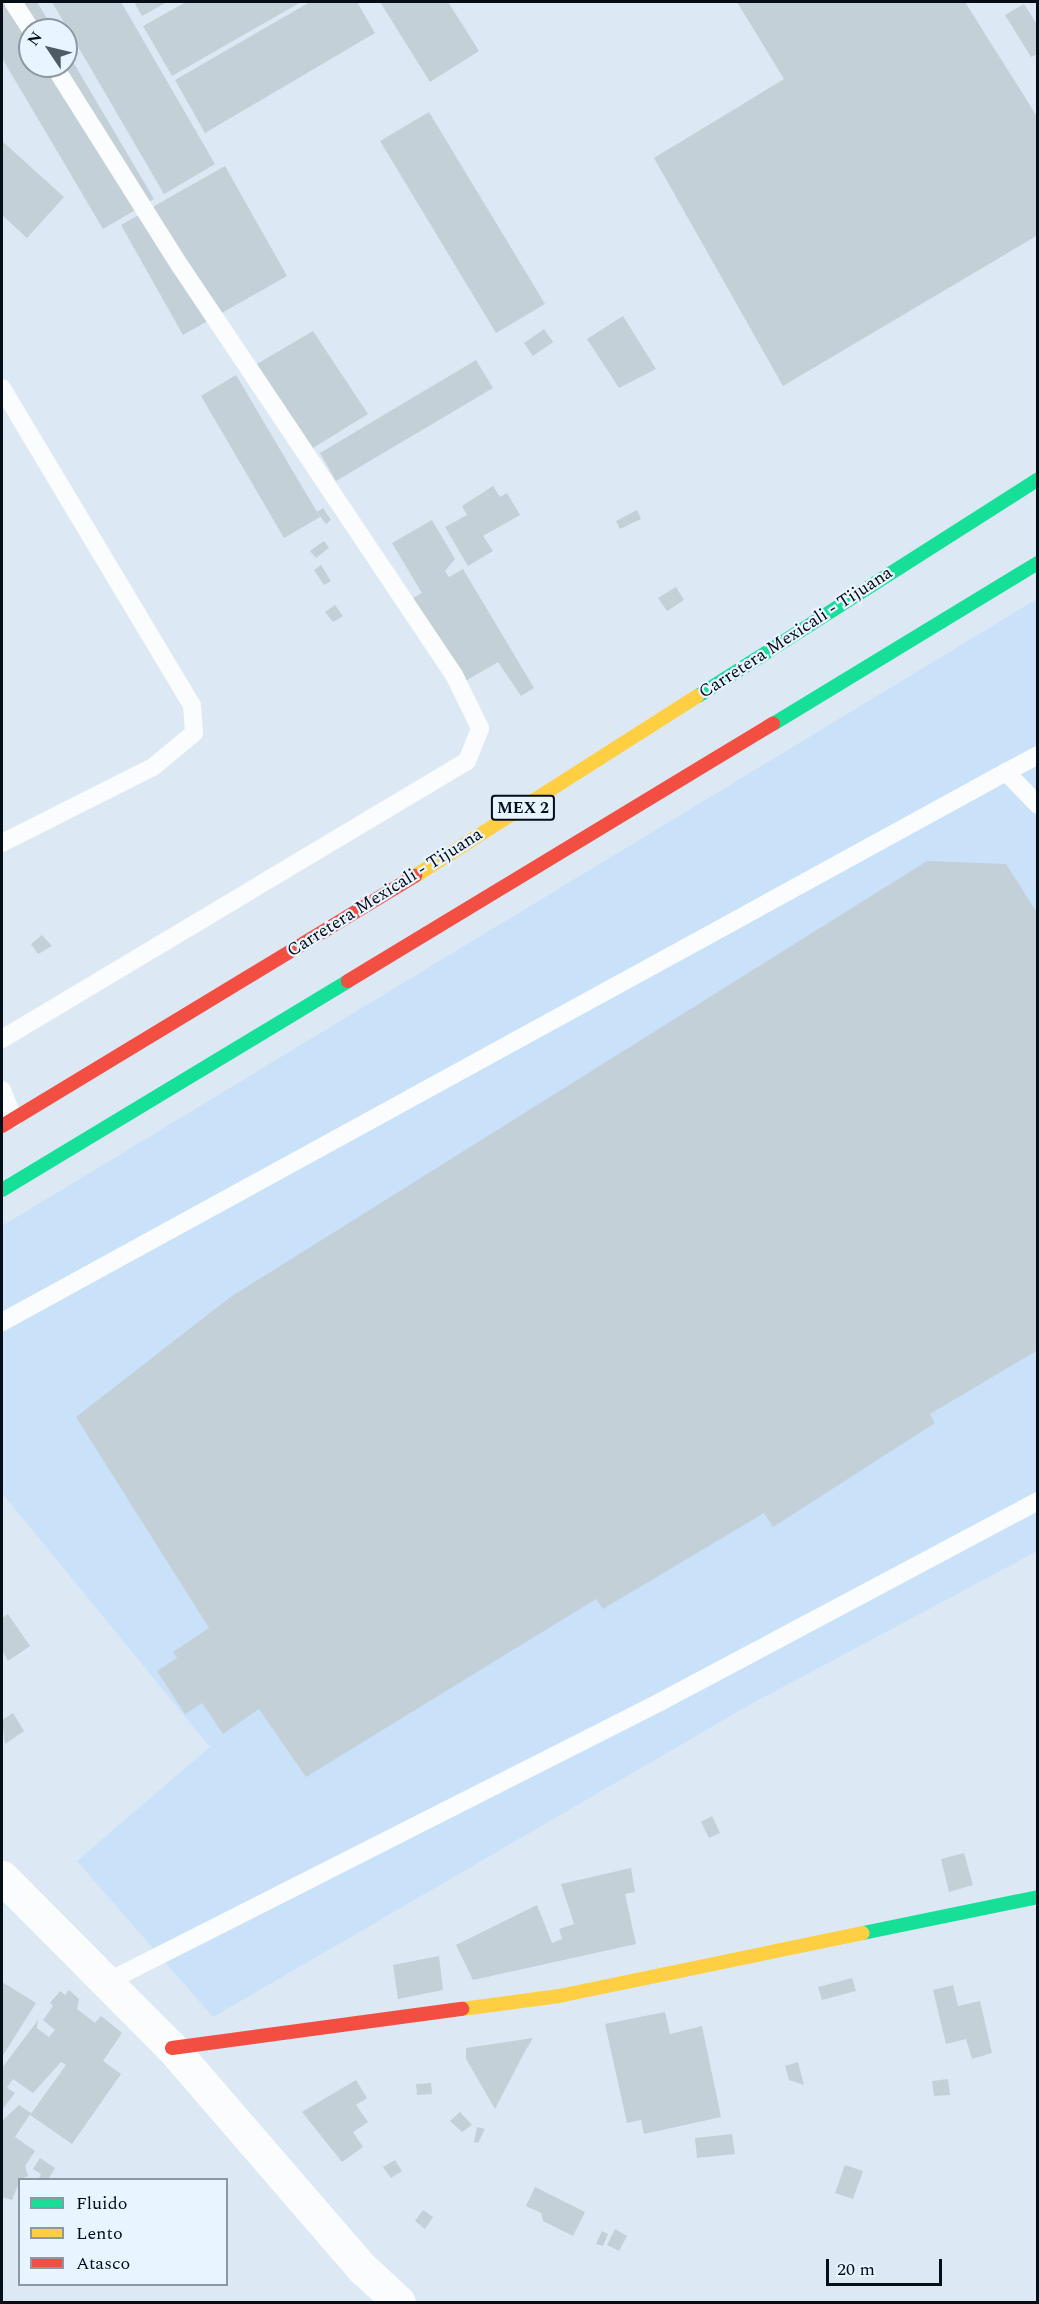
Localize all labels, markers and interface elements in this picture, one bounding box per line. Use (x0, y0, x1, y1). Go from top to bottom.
north arrow (18, 18, 78, 78)
text: N (21, 27, 48, 51)
street label: Carretera Mexicali - Tijuana (695, 562, 897, 704)
road number: MEX 2 (490, 795, 556, 821)
street label: Carretera Mexicali - Tijuana (283, 824, 487, 962)
legend (18, 2178, 228, 2286)
text: Fluido (76, 2190, 128, 2217)
text: Lento (76, 2220, 123, 2247)
scale bar (829, 2247, 944, 2285)
text: Atasco (76, 2250, 130, 2277)
text: 20 m (837, 2256, 875, 2283)

